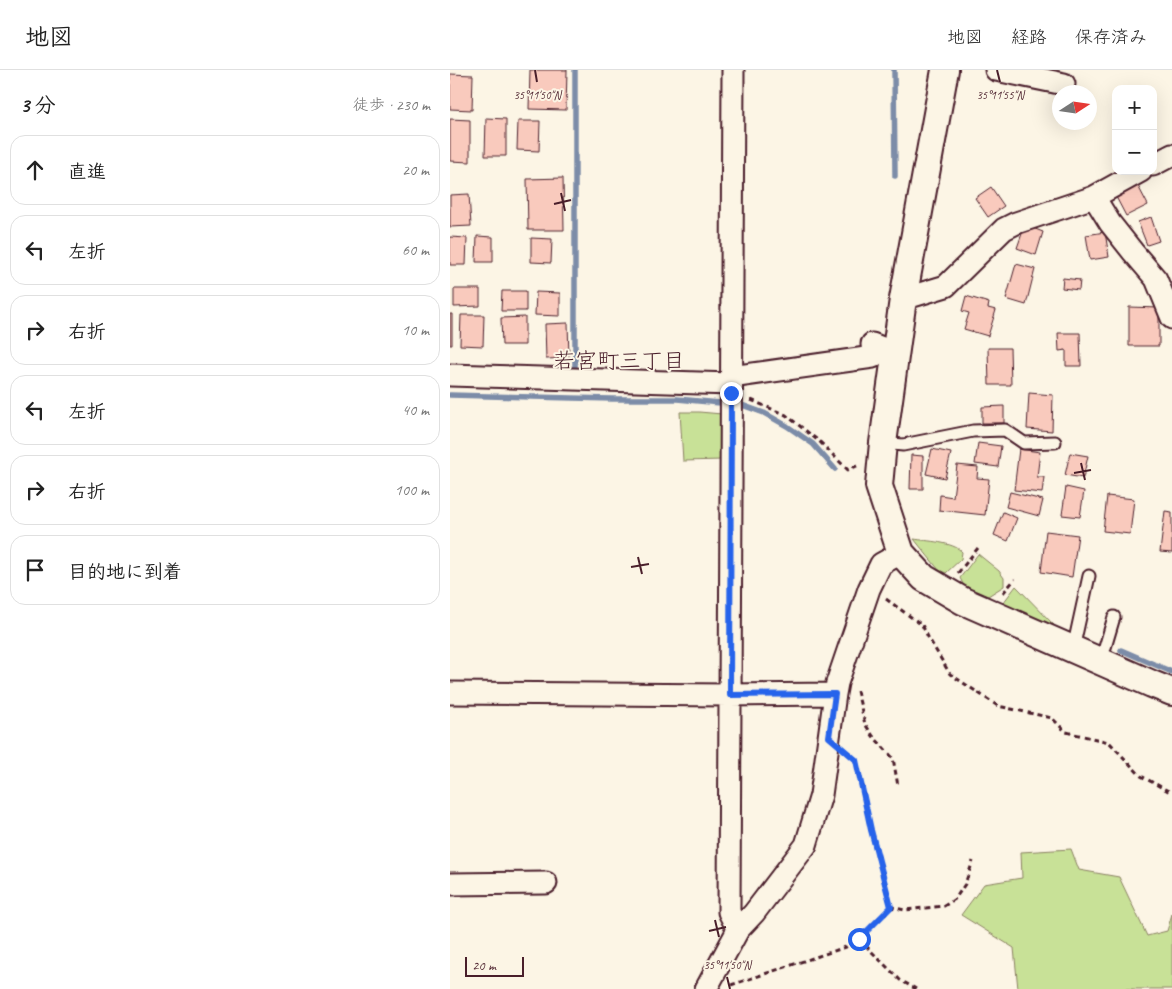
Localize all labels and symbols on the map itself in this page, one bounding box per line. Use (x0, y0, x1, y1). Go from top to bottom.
north arrow (1052, 85, 1097, 130)
text: 35°11'50"N (513, 87, 562, 103)
text: 35°11'55"N (976, 87, 1025, 103)
district label: 若宮町三丁目 (553, 347, 685, 375)
route end (720, 382, 743, 405)
route start (848, 928, 871, 951)
scale bar (465, 954, 524, 977)
text: 35°11'50"N (703, 957, 752, 973)

